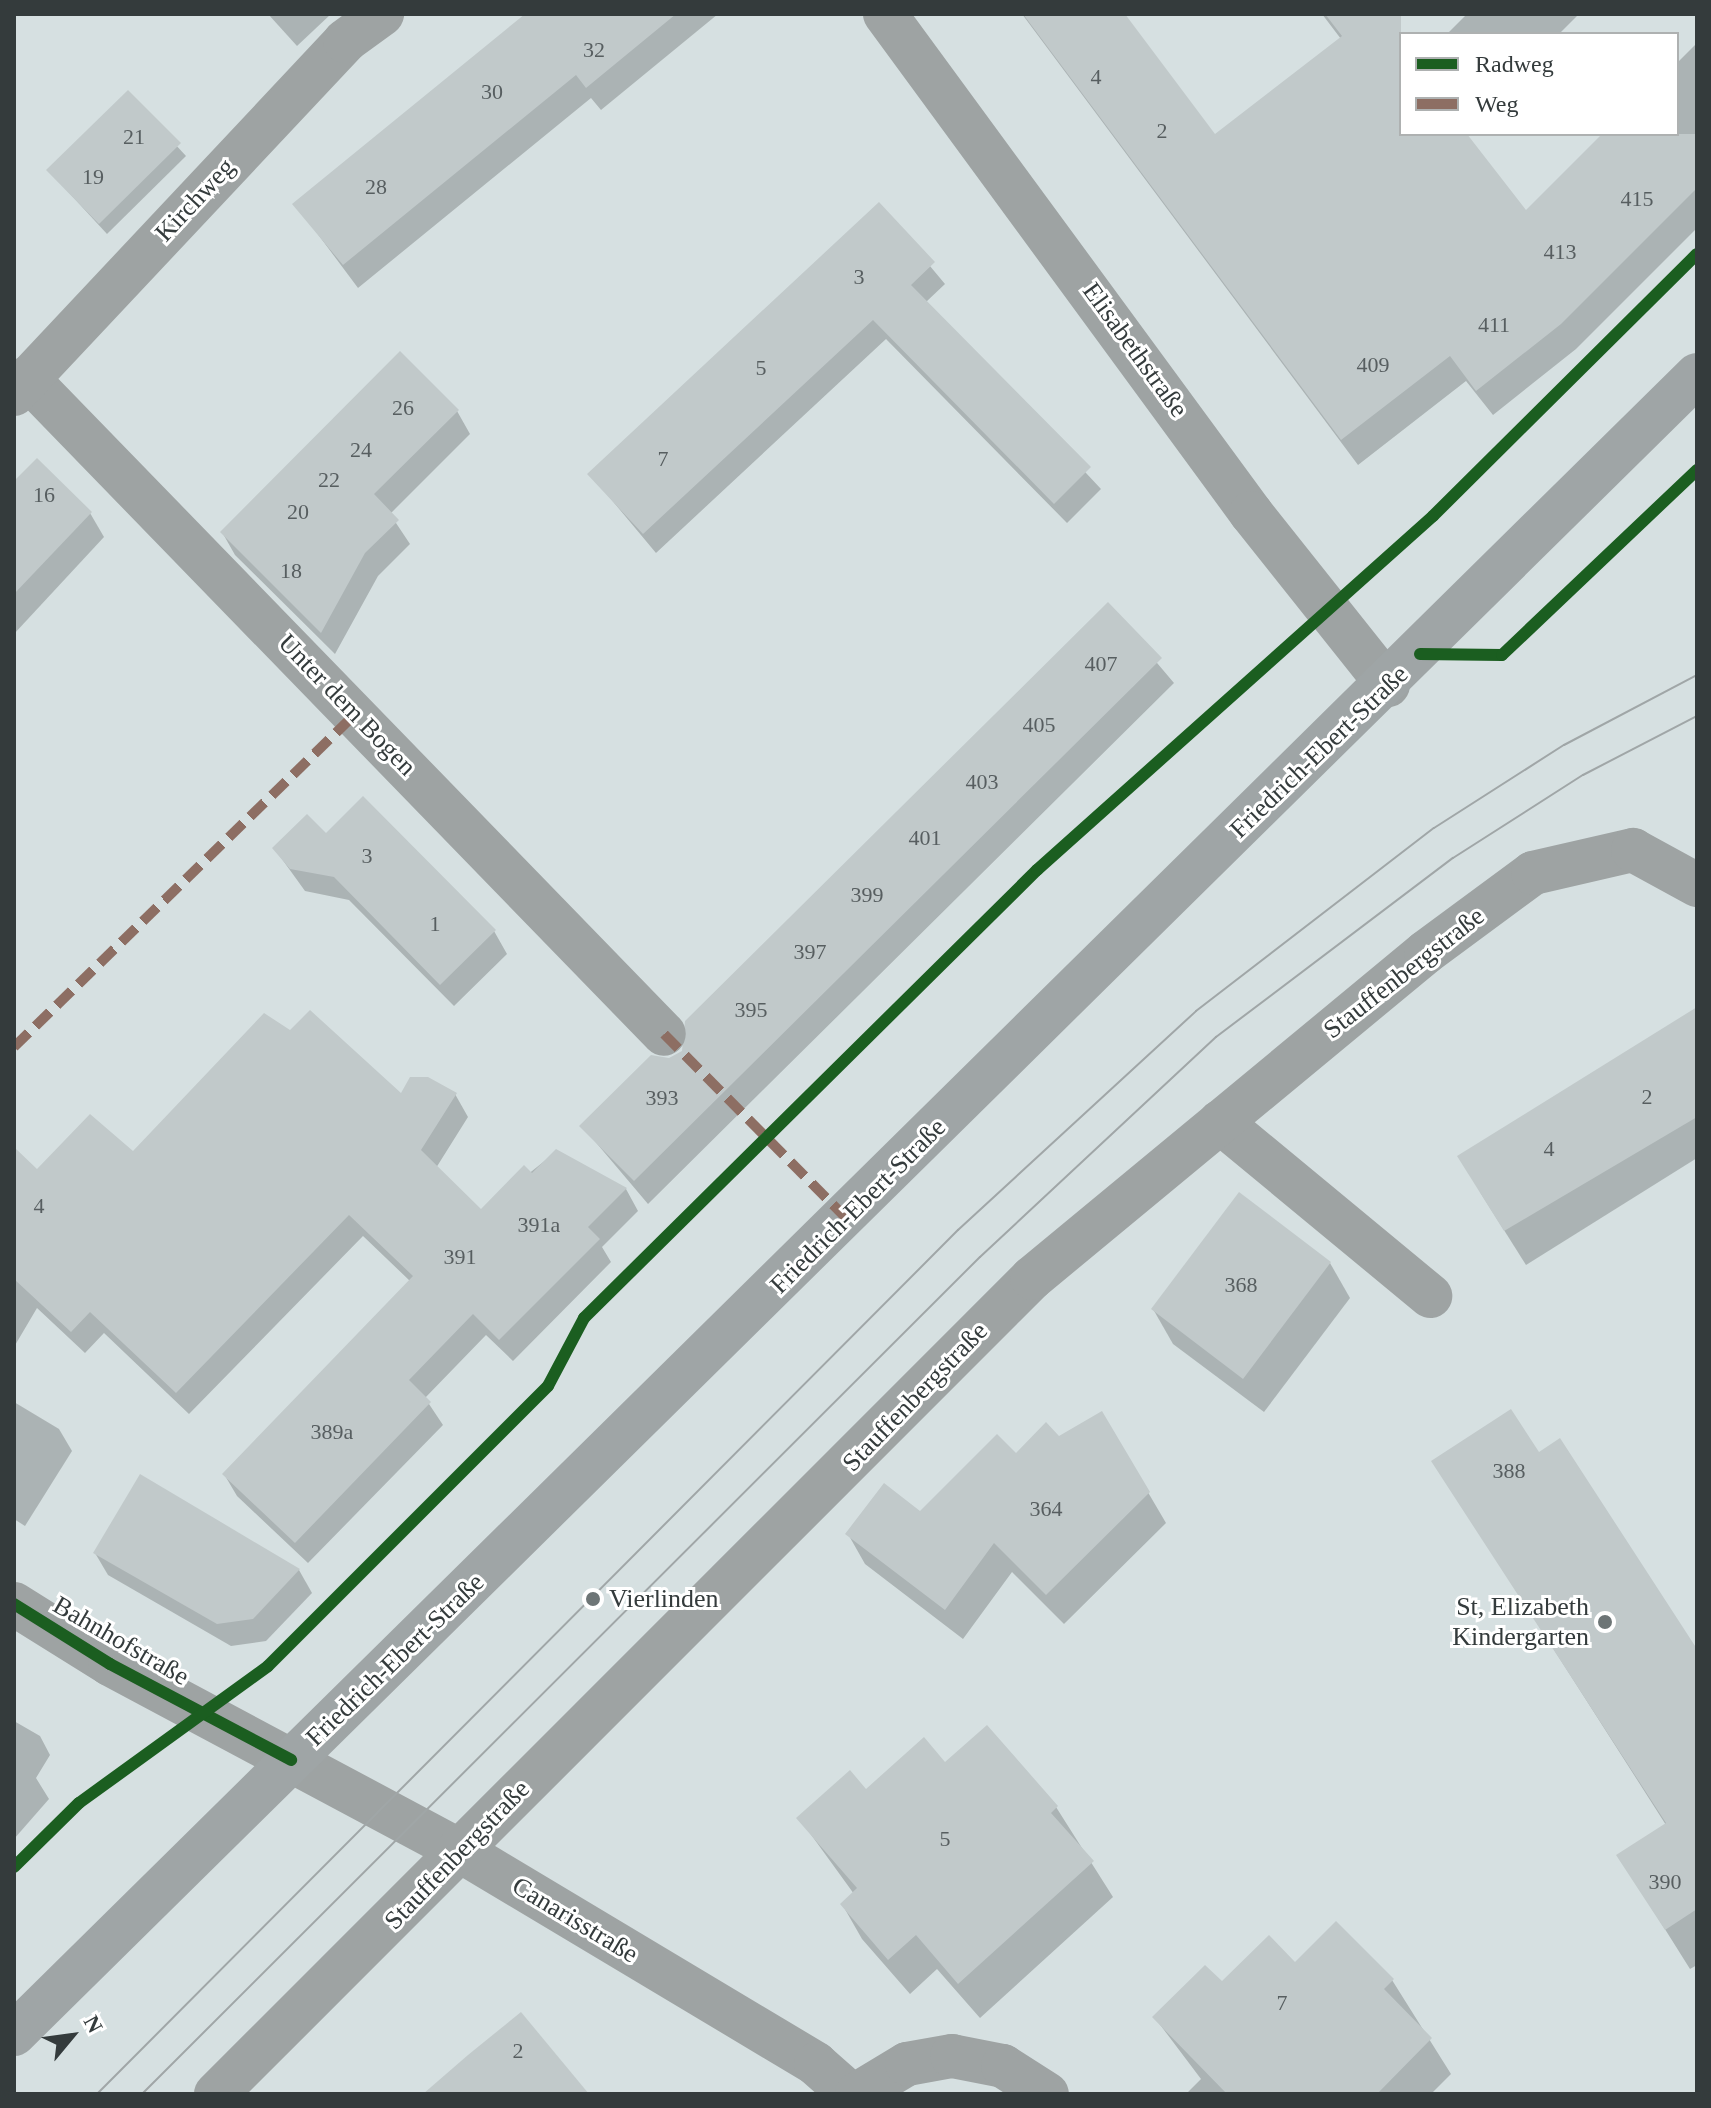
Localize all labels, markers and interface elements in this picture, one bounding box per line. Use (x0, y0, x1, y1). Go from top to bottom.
legend (1399, 32, 1679, 136)
house number: 32 (583, 37, 605, 63)
text: Radweg (1475, 51, 1554, 77)
house number: 4 (1090, 64, 1102, 90)
house number: 30 (481, 79, 503, 105)
text: Weg (1475, 91, 1518, 117)
house number: 2 (1156, 118, 1168, 144)
house number: 21 (123, 124, 145, 150)
street label: Kirchweg (149, 152, 241, 248)
house number: 19 (82, 164, 104, 190)
house number: 28 (365, 174, 387, 200)
house number: 415 (1620, 186, 1654, 212)
house number: 413 (1544, 239, 1576, 265)
house number: 3 (854, 264, 864, 290)
street label: Elisabethstraße (1076, 277, 1194, 423)
house number: 411 (1478, 312, 1510, 338)
house number: 409 (1356, 352, 1390, 378)
house number: 5 (756, 355, 766, 381)
house number: 26 (392, 395, 414, 421)
house number: 24 (350, 437, 372, 463)
house number: 7 (658, 446, 668, 472)
house number: 22 (318, 467, 340, 493)
house number: 16 (33, 482, 55, 508)
house number: 20 (287, 499, 309, 525)
house number: 18 (280, 558, 302, 584)
street label: Unter dem Bogen (272, 628, 422, 782)
house number: 407 (1084, 651, 1118, 677)
street label: Friedrich-Ebert-Straße (1224, 659, 1414, 845)
house number: 405 (1022, 712, 1056, 738)
house number: 403 (966, 769, 998, 795)
house number: 401 (908, 825, 942, 851)
house number: 3 (362, 843, 372, 869)
house number: 399 (850, 882, 884, 908)
street label: Stauffenbergstraße (1317, 901, 1491, 1045)
house number: 1 (430, 911, 440, 937)
house number: 397 (794, 939, 826, 965)
house number: 395 (734, 997, 768, 1023)
house number: 2 (1642, 1084, 1652, 1110)
house number: 393 (646, 1085, 678, 1111)
street label: Friedrich-Ebert-Straße (764, 1112, 952, 1300)
house number: 4 (1544, 1136, 1554, 1162)
house number: 4 (34, 1193, 44, 1219)
house number: 391a (518, 1212, 560, 1238)
house number: 391 (444, 1244, 476, 1270)
house number: 368 (1224, 1272, 1258, 1298)
street label: Stauffenbergstraße (836, 1316, 994, 1478)
house number: 389a (311, 1419, 353, 1445)
house number: 388 (1492, 1458, 1526, 1484)
house number: 364 (1030, 1496, 1062, 1522)
street label: Friedrich-Ebert-Straße (300, 1567, 490, 1753)
place label: Vierlinden (609, 1583, 719, 1615)
street label: Bahnhofstraße (48, 1590, 194, 1692)
marker: Vierlinden (584, 1590, 602, 1608)
place label: St, Elizabeth Kindergarten (1452, 1591, 1589, 1652)
marker: St, Elizabeth Kindergarten (1596, 1613, 1614, 1631)
street label: Stauffenbergstraße (378, 1774, 536, 1936)
house number: 5 (940, 1826, 950, 1852)
house number: 390 (1648, 1869, 1682, 1895)
street label: Canarisstraße (506, 1870, 644, 1970)
house number: 7 (1276, 1990, 1288, 2016)
north arrow (32, 1996, 112, 2076)
text: N (79, 2011, 108, 2037)
house number: 2 (512, 2038, 524, 2064)

